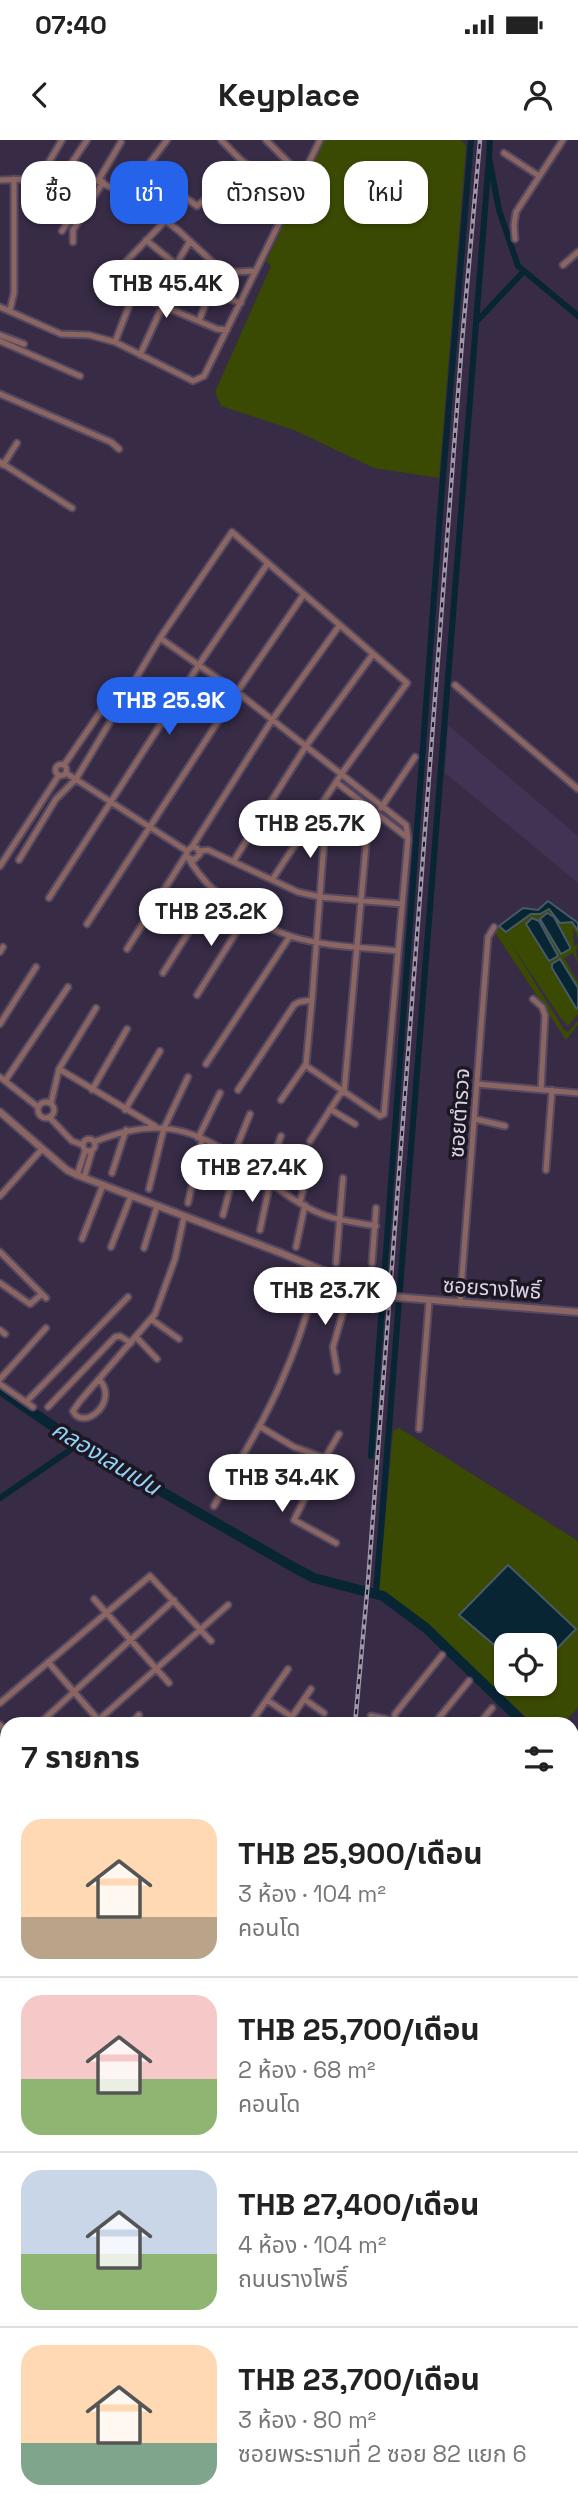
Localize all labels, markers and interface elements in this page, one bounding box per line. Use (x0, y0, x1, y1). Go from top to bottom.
text: 07:40 (35, 8, 107, 42)
text: Keyplace (218, 75, 360, 115)
icon: back (21, 76, 59, 114)
icon: person (519, 76, 557, 114)
chip: ซื้อ (21, 161, 96, 224)
chip: เช่า (110, 161, 188, 224)
chip: ตัวกรอง (202, 161, 330, 224)
chip: ใหม่ (344, 161, 428, 224)
pin: THB 45.4K (86, 260, 246, 320)
text: THB 45.4K (109, 268, 223, 298)
pin: THB 25.9K (89, 678, 249, 737)
text: THB 25.9K (113, 685, 225, 715)
pin: THB 25.7K (230, 800, 390, 860)
text: THB 25.7K (255, 808, 365, 838)
pin: THB 23.2K (131, 888, 291, 948)
text: THB 23.2K (155, 896, 267, 926)
street label: ซอยตำรวจ (442, 1067, 476, 1159)
pin: THB 27.4K (172, 1144, 332, 1204)
text: THB 27.4K (197, 1152, 307, 1182)
pin: THB 23.7K (245, 1268, 405, 1327)
street label: ซอยรางโพธิ์ (442, 1271, 542, 1305)
text: THB 23.7K (270, 1275, 380, 1305)
water label: คลองเลนเปน (46, 1414, 167, 1503)
pin: THB 34.4K (202, 1454, 362, 1514)
text: THB 34.4K (225, 1462, 339, 1492)
map controls (494, 1633, 557, 1696)
button: locate (494, 1633, 557, 1696)
text: 7 รายการ (21, 1738, 140, 1777)
icon: filters (520, 1740, 558, 1778)
text: THB 25,900/เดือน (238, 1834, 483, 1873)
icon: home (77, 1847, 161, 1931)
text: 3 ห้อง · 104 m² (238, 1879, 386, 1909)
text: คอนโด (238, 1913, 300, 1943)
text: THB 25,700/เดือน (238, 2010, 480, 2049)
icon: home (77, 2023, 161, 2107)
text: 2 ห้อง · 68 m² (238, 2055, 375, 2085)
text: คอนโด (238, 2089, 300, 2119)
text: THB 27,400/เดือน (238, 2185, 480, 2224)
icon: home (77, 2198, 161, 2282)
text: 4 ห้อง · 104 m² (238, 2230, 386, 2260)
text: ถนนรางโพธิ์ (238, 2264, 348, 2294)
text: THB 23,700/เดือน (238, 2360, 480, 2399)
icon: home (77, 2373, 161, 2457)
text: 3 ห้อง · 80 m² (238, 2405, 376, 2435)
text: ซอยพระรามที่ 2 ซอย 82 แยก 6 (238, 2439, 527, 2469)

